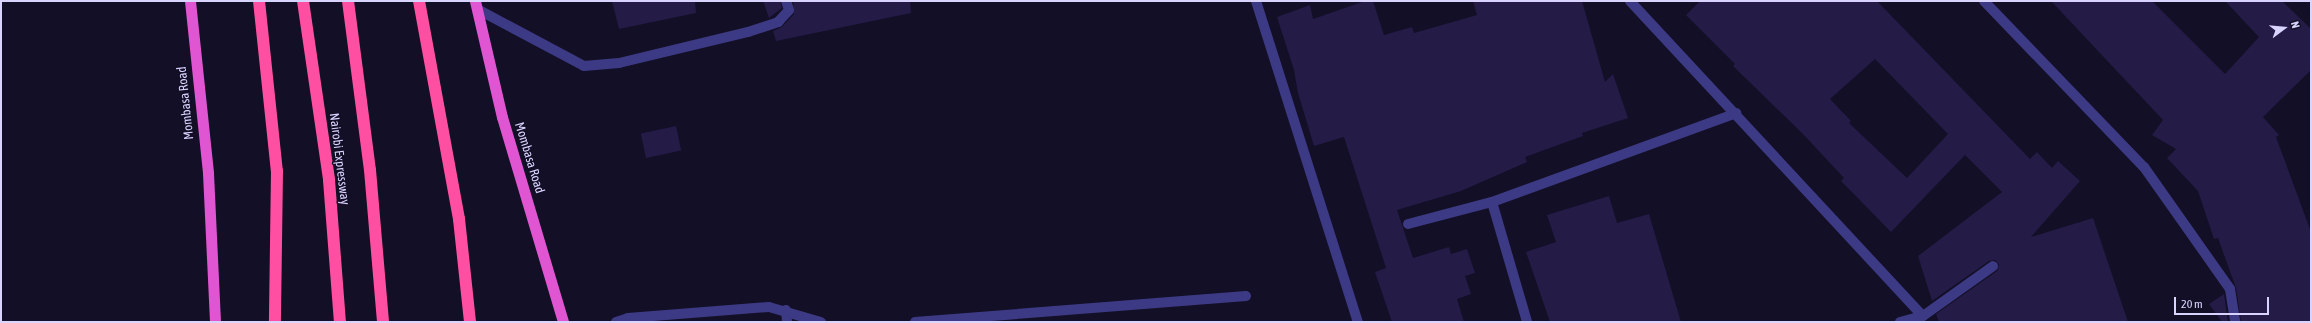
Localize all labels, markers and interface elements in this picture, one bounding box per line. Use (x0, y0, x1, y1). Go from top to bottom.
north arrow (2264, 8, 2304, 48)
text: N (2289, 20, 2302, 29)
street label: Mombasa Road (174, 66, 198, 140)
street label: Nairobi Expressway (326, 112, 352, 206)
street label: Mombasa Road (511, 121, 547, 195)
scale bar (2176, 289, 2271, 315)
text: 20 m (2181, 297, 2203, 311)

